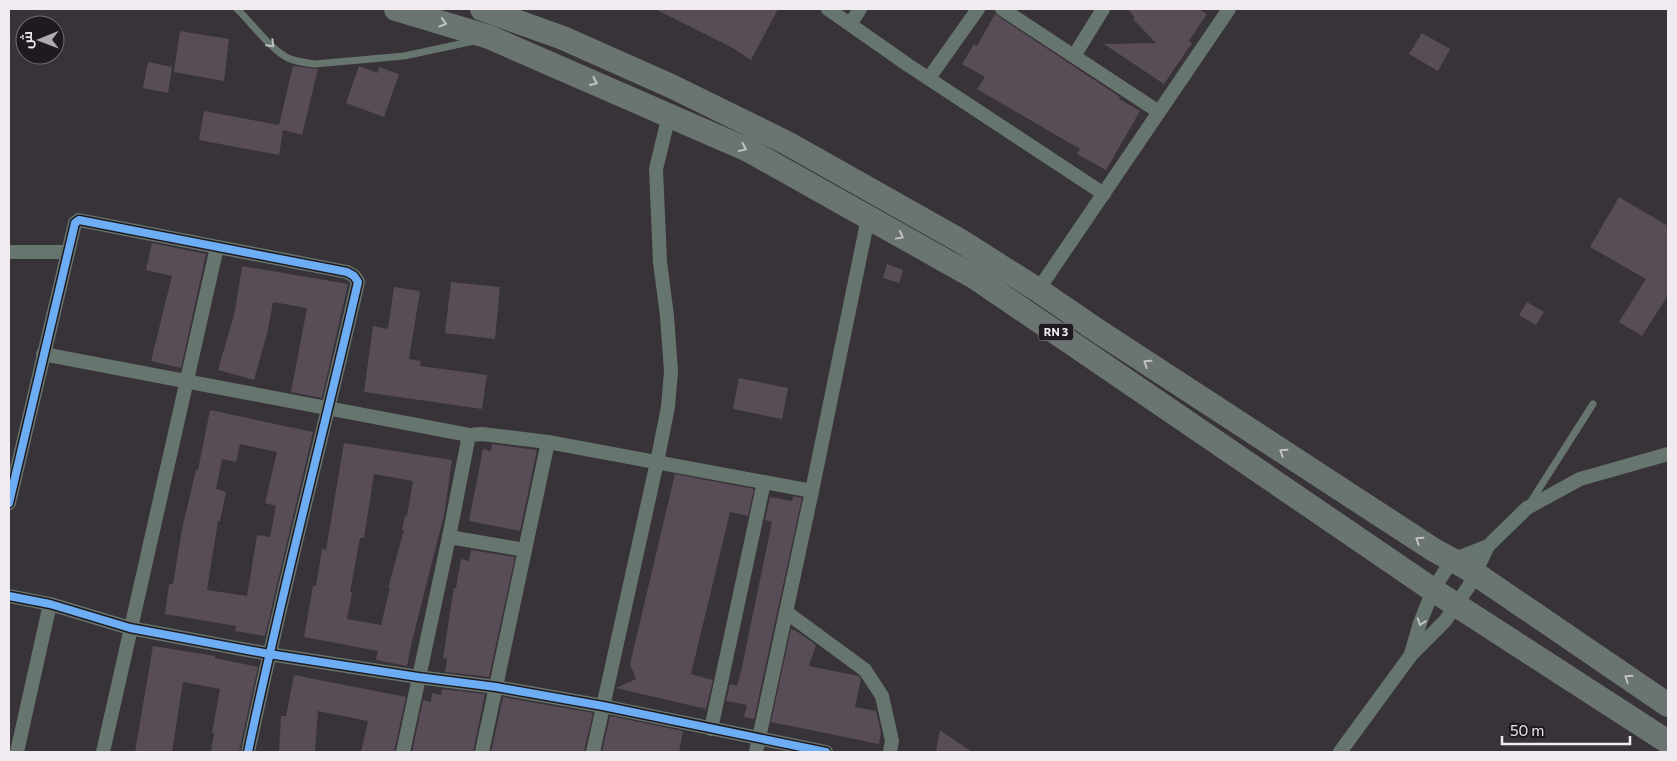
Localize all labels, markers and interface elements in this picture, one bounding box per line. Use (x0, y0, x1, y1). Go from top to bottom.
north arrow (15, 15, 65, 65)
one-way arrow (438, 18, 447, 28)
text: ش (18, 31, 36, 49)
one-way arrow (265, 38, 274, 47)
one-way arrow (589, 76, 598, 87)
one-way arrow (738, 142, 747, 152)
one-way arrow (895, 229, 904, 239)
road number: RN 3 (1038, 324, 1074, 341)
one-way arrow (1143, 360, 1152, 369)
one-way arrow (1279, 448, 1288, 458)
one-way arrow (1415, 537, 1425, 546)
one-way arrow (1417, 617, 1427, 626)
one-way arrow (1624, 674, 1633, 684)
scale bar (1502, 714, 1630, 746)
text: 50 m (1510, 721, 1544, 739)

